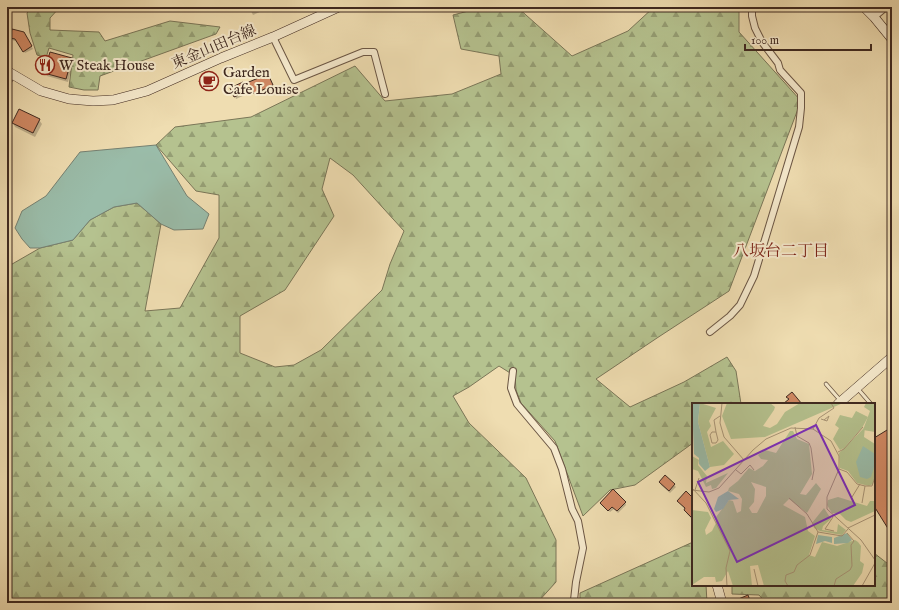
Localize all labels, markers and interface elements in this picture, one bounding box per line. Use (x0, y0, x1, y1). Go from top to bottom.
street label: 東金山田台線 (169, 21, 259, 73)
scale bar (745, 26, 871, 52)
text: 100 m (751, 33, 779, 48)
restaurant icon: W Steak House (34, 54, 56, 76)
place label: W Steak House (59, 56, 155, 75)
place label: Garden Cafe Louise (223, 63, 299, 99)
cafe icon: Garden Cafe Louise (198, 70, 220, 92)
district label: 八坂台二丁目 (733, 242, 829, 262)
inset map (692, 403, 875, 586)

